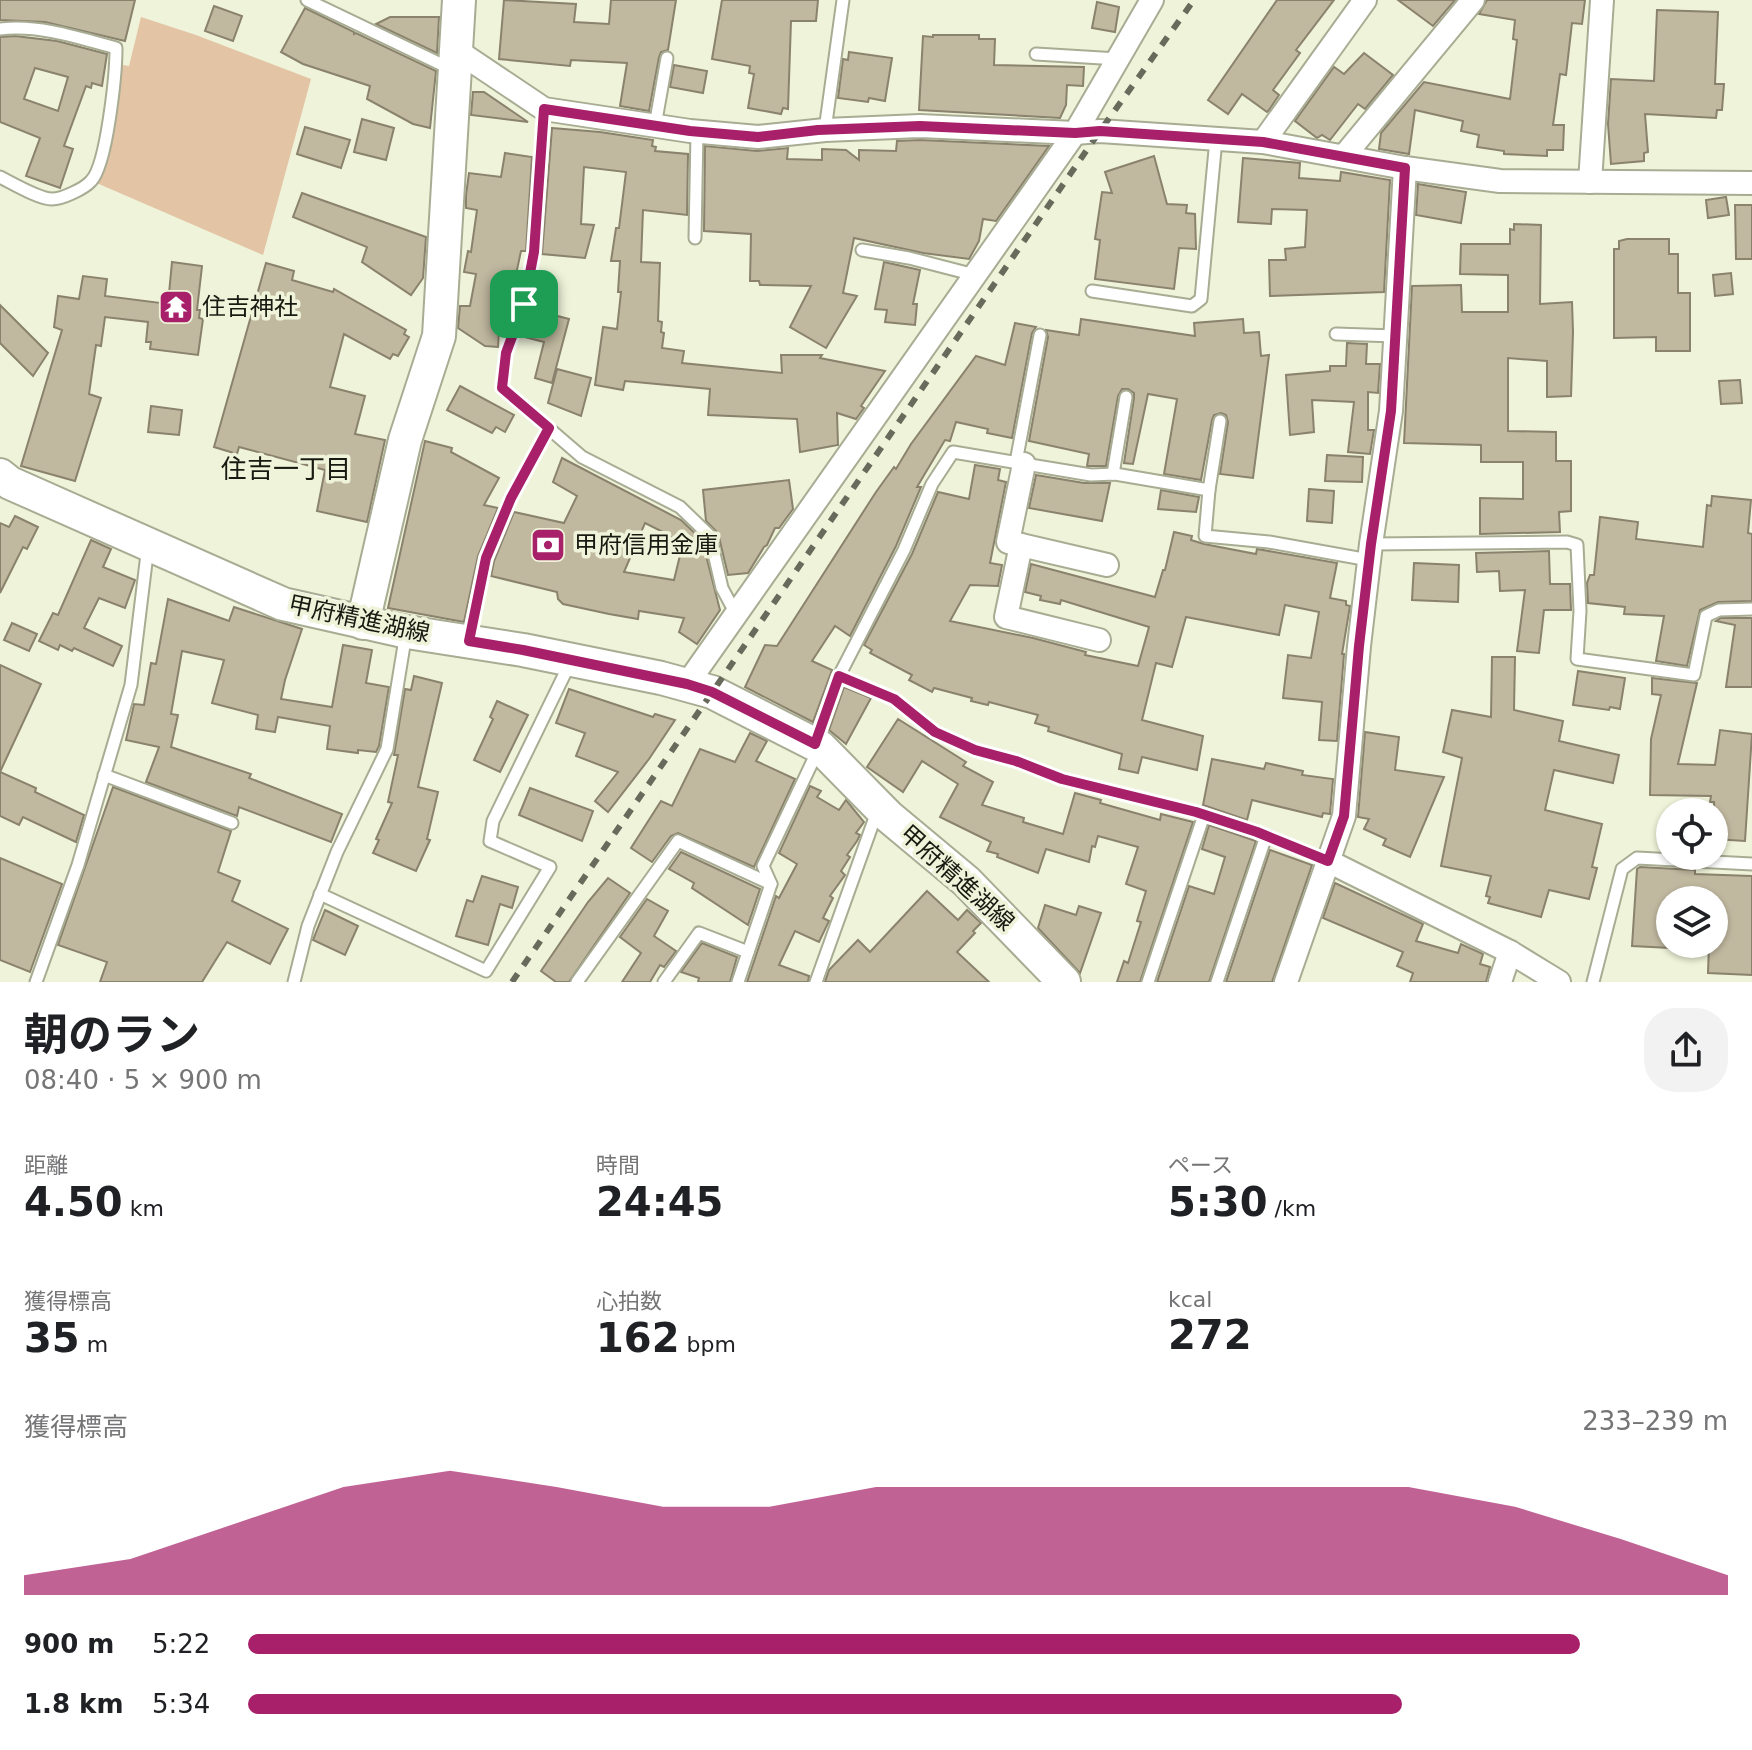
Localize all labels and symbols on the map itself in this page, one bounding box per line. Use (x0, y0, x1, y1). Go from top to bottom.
pin (490, 270, 558, 338)
temple icon: 住吉神社 (157, 288, 195, 326)
place label: 住吉神社 (202, 293, 298, 321)
district label: 住吉一丁目 (221, 454, 351, 484)
bank icon: 甲府信用金庫 (529, 526, 567, 564)
place label: 甲府信用金庫 (574, 531, 718, 559)
street label: 甲府精進湖線 (286, 590, 432, 648)
street label: 甲府精進湖線 (894, 819, 1020, 937)

